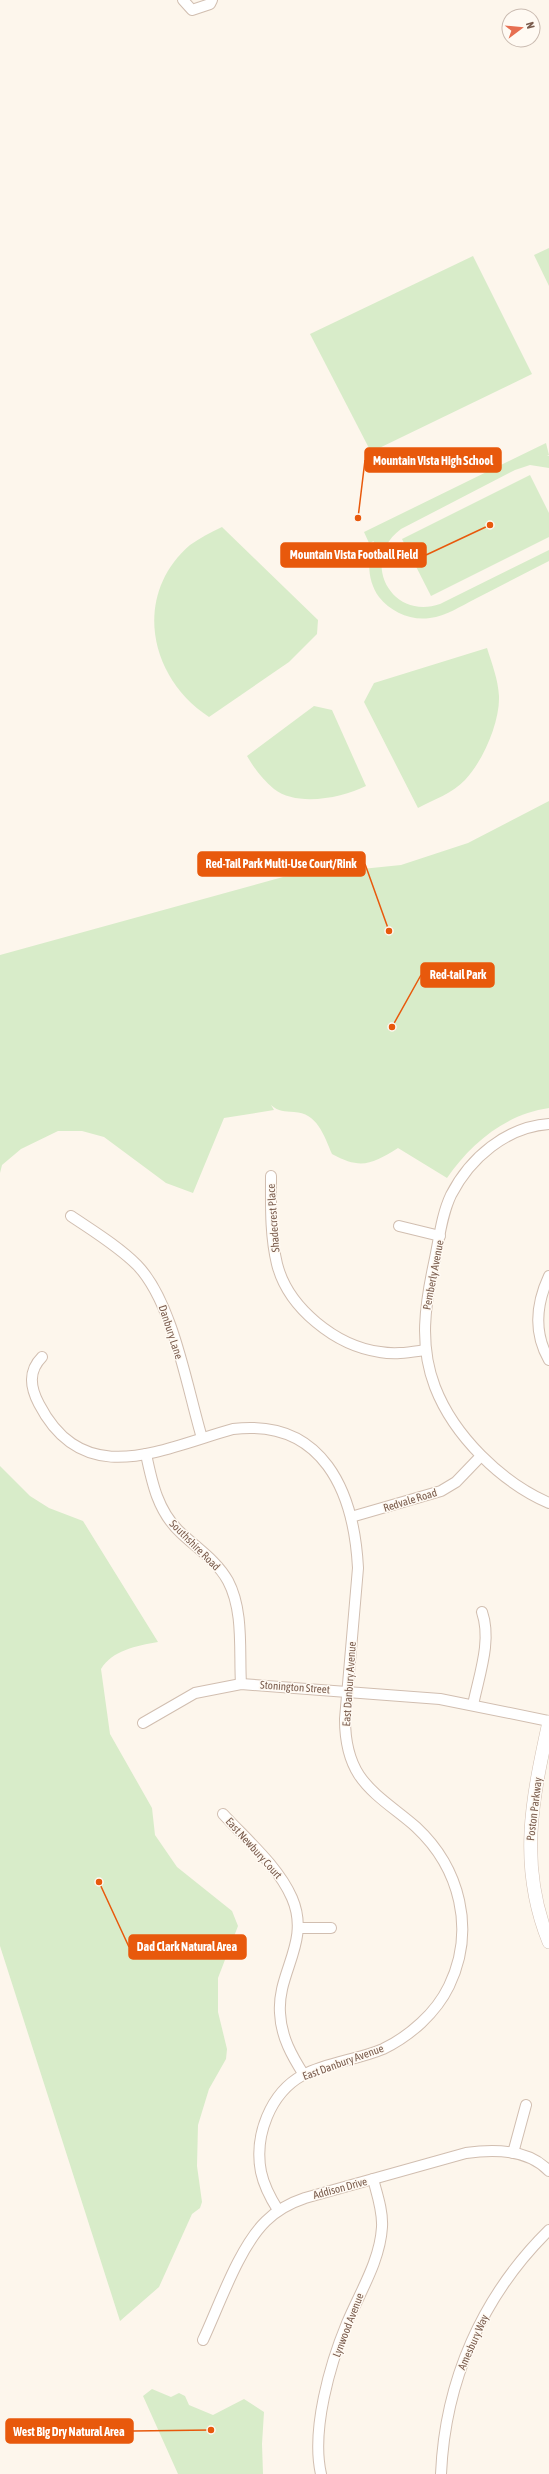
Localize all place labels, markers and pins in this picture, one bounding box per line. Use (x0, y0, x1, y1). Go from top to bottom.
callout: Mountain Vista High School (365, 448, 501, 472)
callout: Mountain Vista Football Field (281, 543, 426, 567)
callout: Red-Tail Park Multi-Use Court/Rink (198, 852, 365, 876)
callout: Red-tail Park (421, 963, 494, 987)
callout: Dad Clark Natural Area (129, 1935, 246, 1959)
callout: West Big Dry Natural Area (6, 2419, 133, 2443)

